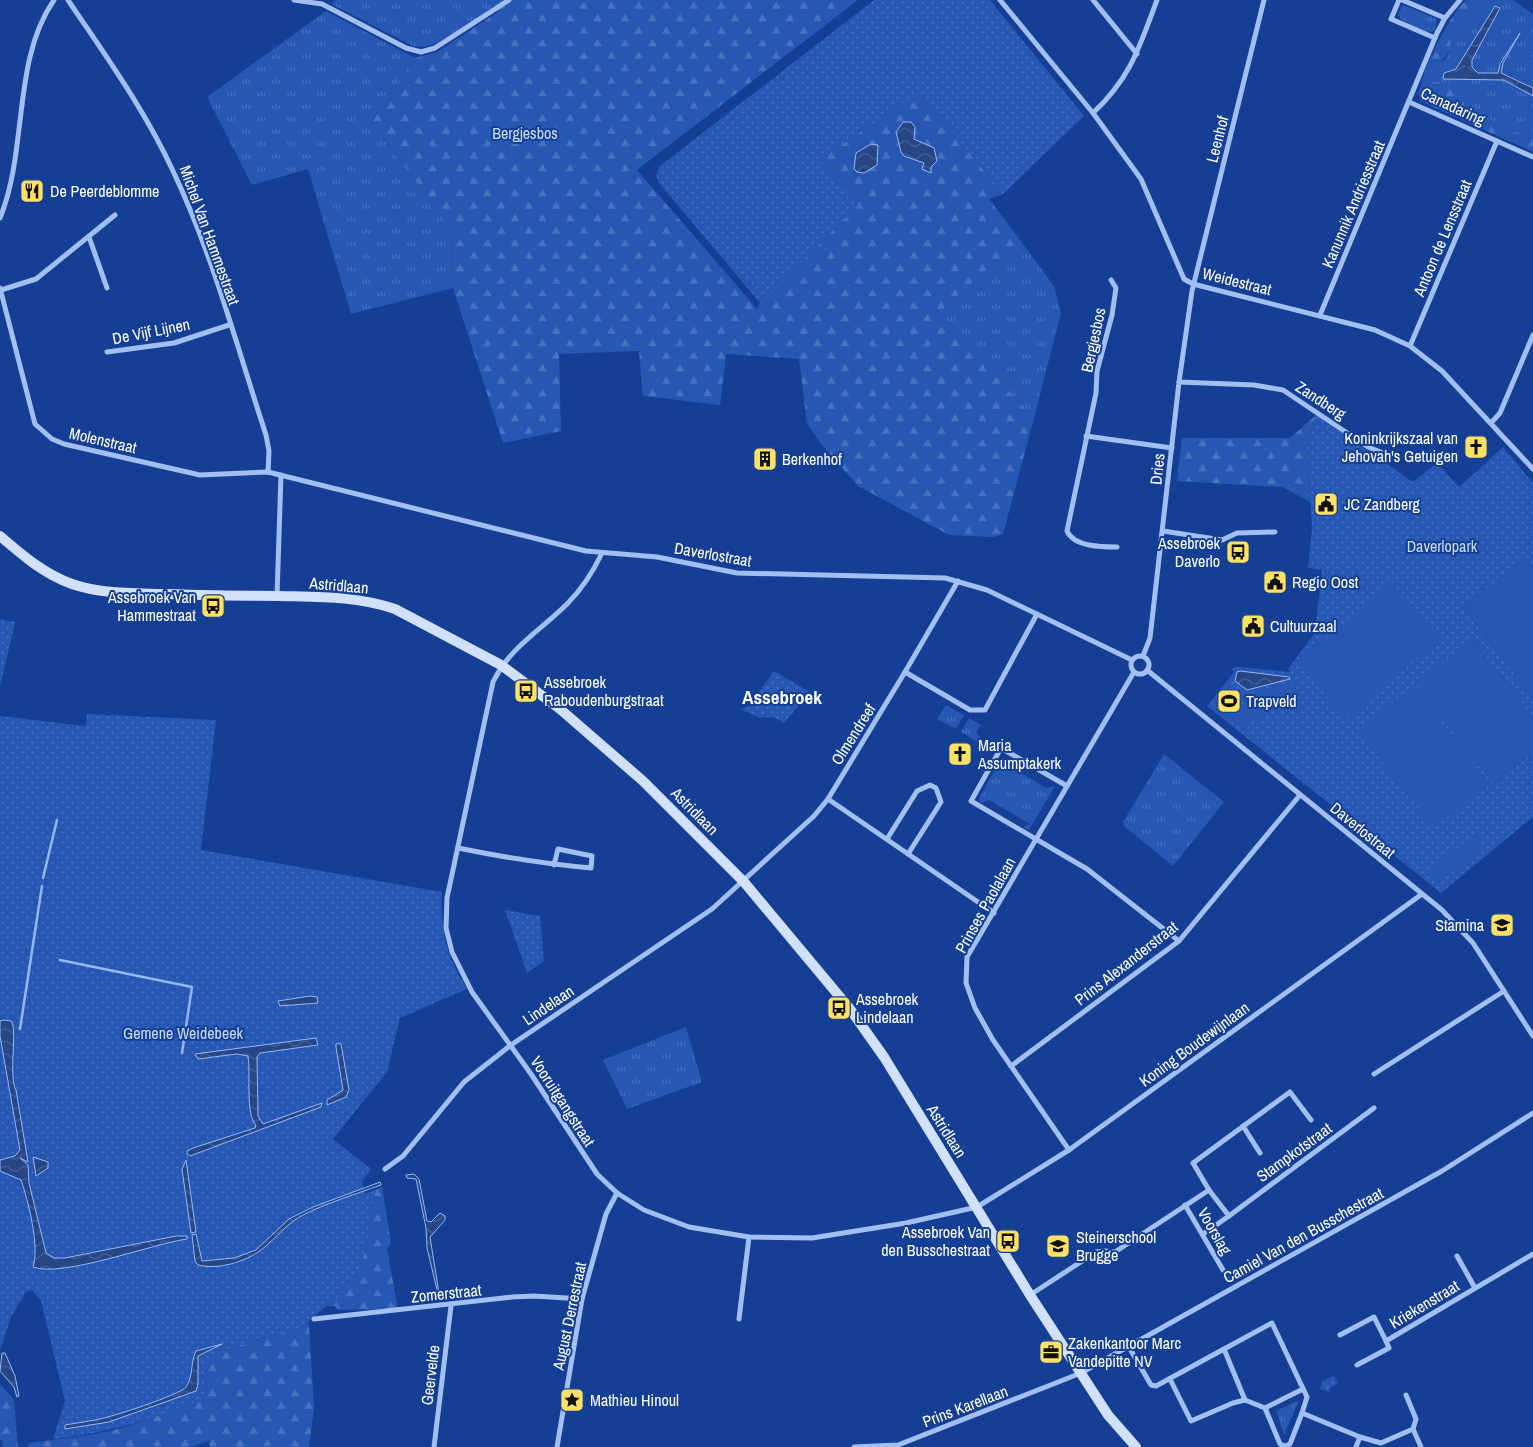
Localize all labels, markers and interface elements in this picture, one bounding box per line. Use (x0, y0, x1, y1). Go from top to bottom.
street label: Canadaring (1417, 82, 1489, 131)
street label: Leenhof (1201, 113, 1233, 165)
park label: Bergjesbos (492, 122, 558, 144)
street label: Kanunnik Andriesstraat (1316, 137, 1390, 271)
street label: Michel Van Hammestraat (175, 162, 246, 308)
street label: Antoon de Lensstraat (1407, 176, 1477, 301)
restaurant icon: De Peerdeblomme (19, 178, 45, 204)
place label: De Peerdeblomme (50, 180, 159, 202)
street label: Weidestraat (1200, 262, 1274, 300)
street label: Bergjesbos (1075, 306, 1111, 374)
street label: De Vijf Lijnen (110, 313, 192, 349)
street label: Zandberg (1291, 375, 1351, 425)
street label: Molenstraat (67, 422, 139, 459)
place label: Koninkrijkszaal van Jehovah's Getuigen (1342, 427, 1458, 467)
church icon: Koninkrijkszaal van Jehovah's Getuigen (1463, 434, 1489, 460)
building icon: Berkenhof (752, 446, 778, 472)
place label: Berkenhof (782, 448, 842, 470)
street label: Dries (1144, 452, 1170, 486)
public building icon: JC Zandberg (1313, 491, 1339, 517)
place label: JC Zandberg (1344, 493, 1421, 515)
place label: Assebroek Daverlo (1157, 532, 1220, 572)
park label: Daverlopark (1407, 535, 1478, 557)
street label: Daverlostraat (673, 536, 754, 572)
bus stop icon: Assebroek Daverlo (1225, 539, 1251, 565)
public building icon: Regio Oost (1262, 569, 1288, 595)
street label: Astridlaan (308, 571, 369, 599)
place label: Regio Oost (1292, 571, 1359, 593)
place label: Assebroek Van Hammestraat (107, 586, 196, 626)
bus stop icon: Assebroek Van Hammestraat (200, 593, 226, 619)
public building icon: Cultuurzaal (1240, 613, 1266, 639)
place label: Cultuurzaal (1270, 615, 1336, 637)
place label: Assebroek Raboudenburgstraat (543, 671, 664, 711)
bus stop icon: Assebroek Raboudenburgstraat (513, 678, 539, 704)
district label: Assebroek (742, 684, 822, 710)
sports icon: Trapveld (1216, 688, 1242, 714)
place label: Trapveld (1246, 690, 1297, 712)
street label: Olmendreef (826, 699, 881, 769)
place label: Maria Assumptakerk (977, 734, 1062, 774)
church icon: Maria Assumptakerk (947, 741, 973, 767)
street label: Astridlaan (666, 782, 724, 840)
street label: Daverlostraat (1326, 797, 1401, 863)
street label: Prinses Paolalaan (950, 853, 1020, 957)
school or university icon: Stamina (1489, 912, 1515, 938)
place label: Stamina (1435, 914, 1485, 936)
street label: Prins Alexanderstraat (1070, 916, 1182, 1010)
street label: Lindelaan (518, 980, 578, 1030)
place label: Assebroek Lindelaan (855, 988, 918, 1028)
bus stop icon: Assebroek Lindelaan (826, 995, 852, 1021)
street label: Koning Boudewijnlaan (1134, 997, 1254, 1091)
park label: Gemene Weidebeek (123, 1022, 243, 1044)
street label: Vooruitgangstraat (526, 1052, 601, 1151)
street label: Astridlaan (921, 1099, 972, 1162)
street label: Stampkotstraat (1252, 1117, 1336, 1187)
street label: Camiel Van den Busschestraat (1219, 1182, 1387, 1288)
street label: Voorslag (1193, 1203, 1238, 1259)
place label: Assebroek Van den Busschestraat (881, 1221, 990, 1261)
place label: Steinerschool Brugge (1076, 1226, 1156, 1266)
bus stop icon: Assebroek Van den Busschestraat (995, 1228, 1021, 1254)
school or university icon: Steinerschool Brugge (1045, 1233, 1071, 1259)
street label: August Derrestraat (547, 1260, 591, 1373)
street label: Kriekenstraat (1385, 1274, 1463, 1334)
street label: Zomerstraat (410, 1278, 483, 1308)
place label: Zakenkantoor Marc Vandepitte NV (1068, 1332, 1181, 1372)
office icon: Zakenkantoor Marc Vandepitte NV (1038, 1339, 1064, 1365)
street label: Geervelde (415, 1344, 445, 1406)
street label: Prins Karellaan (919, 1380, 1011, 1432)
place icon: Mathieu Hinoul (559, 1387, 585, 1413)
place label: Mathieu Hinoul (590, 1389, 679, 1411)

